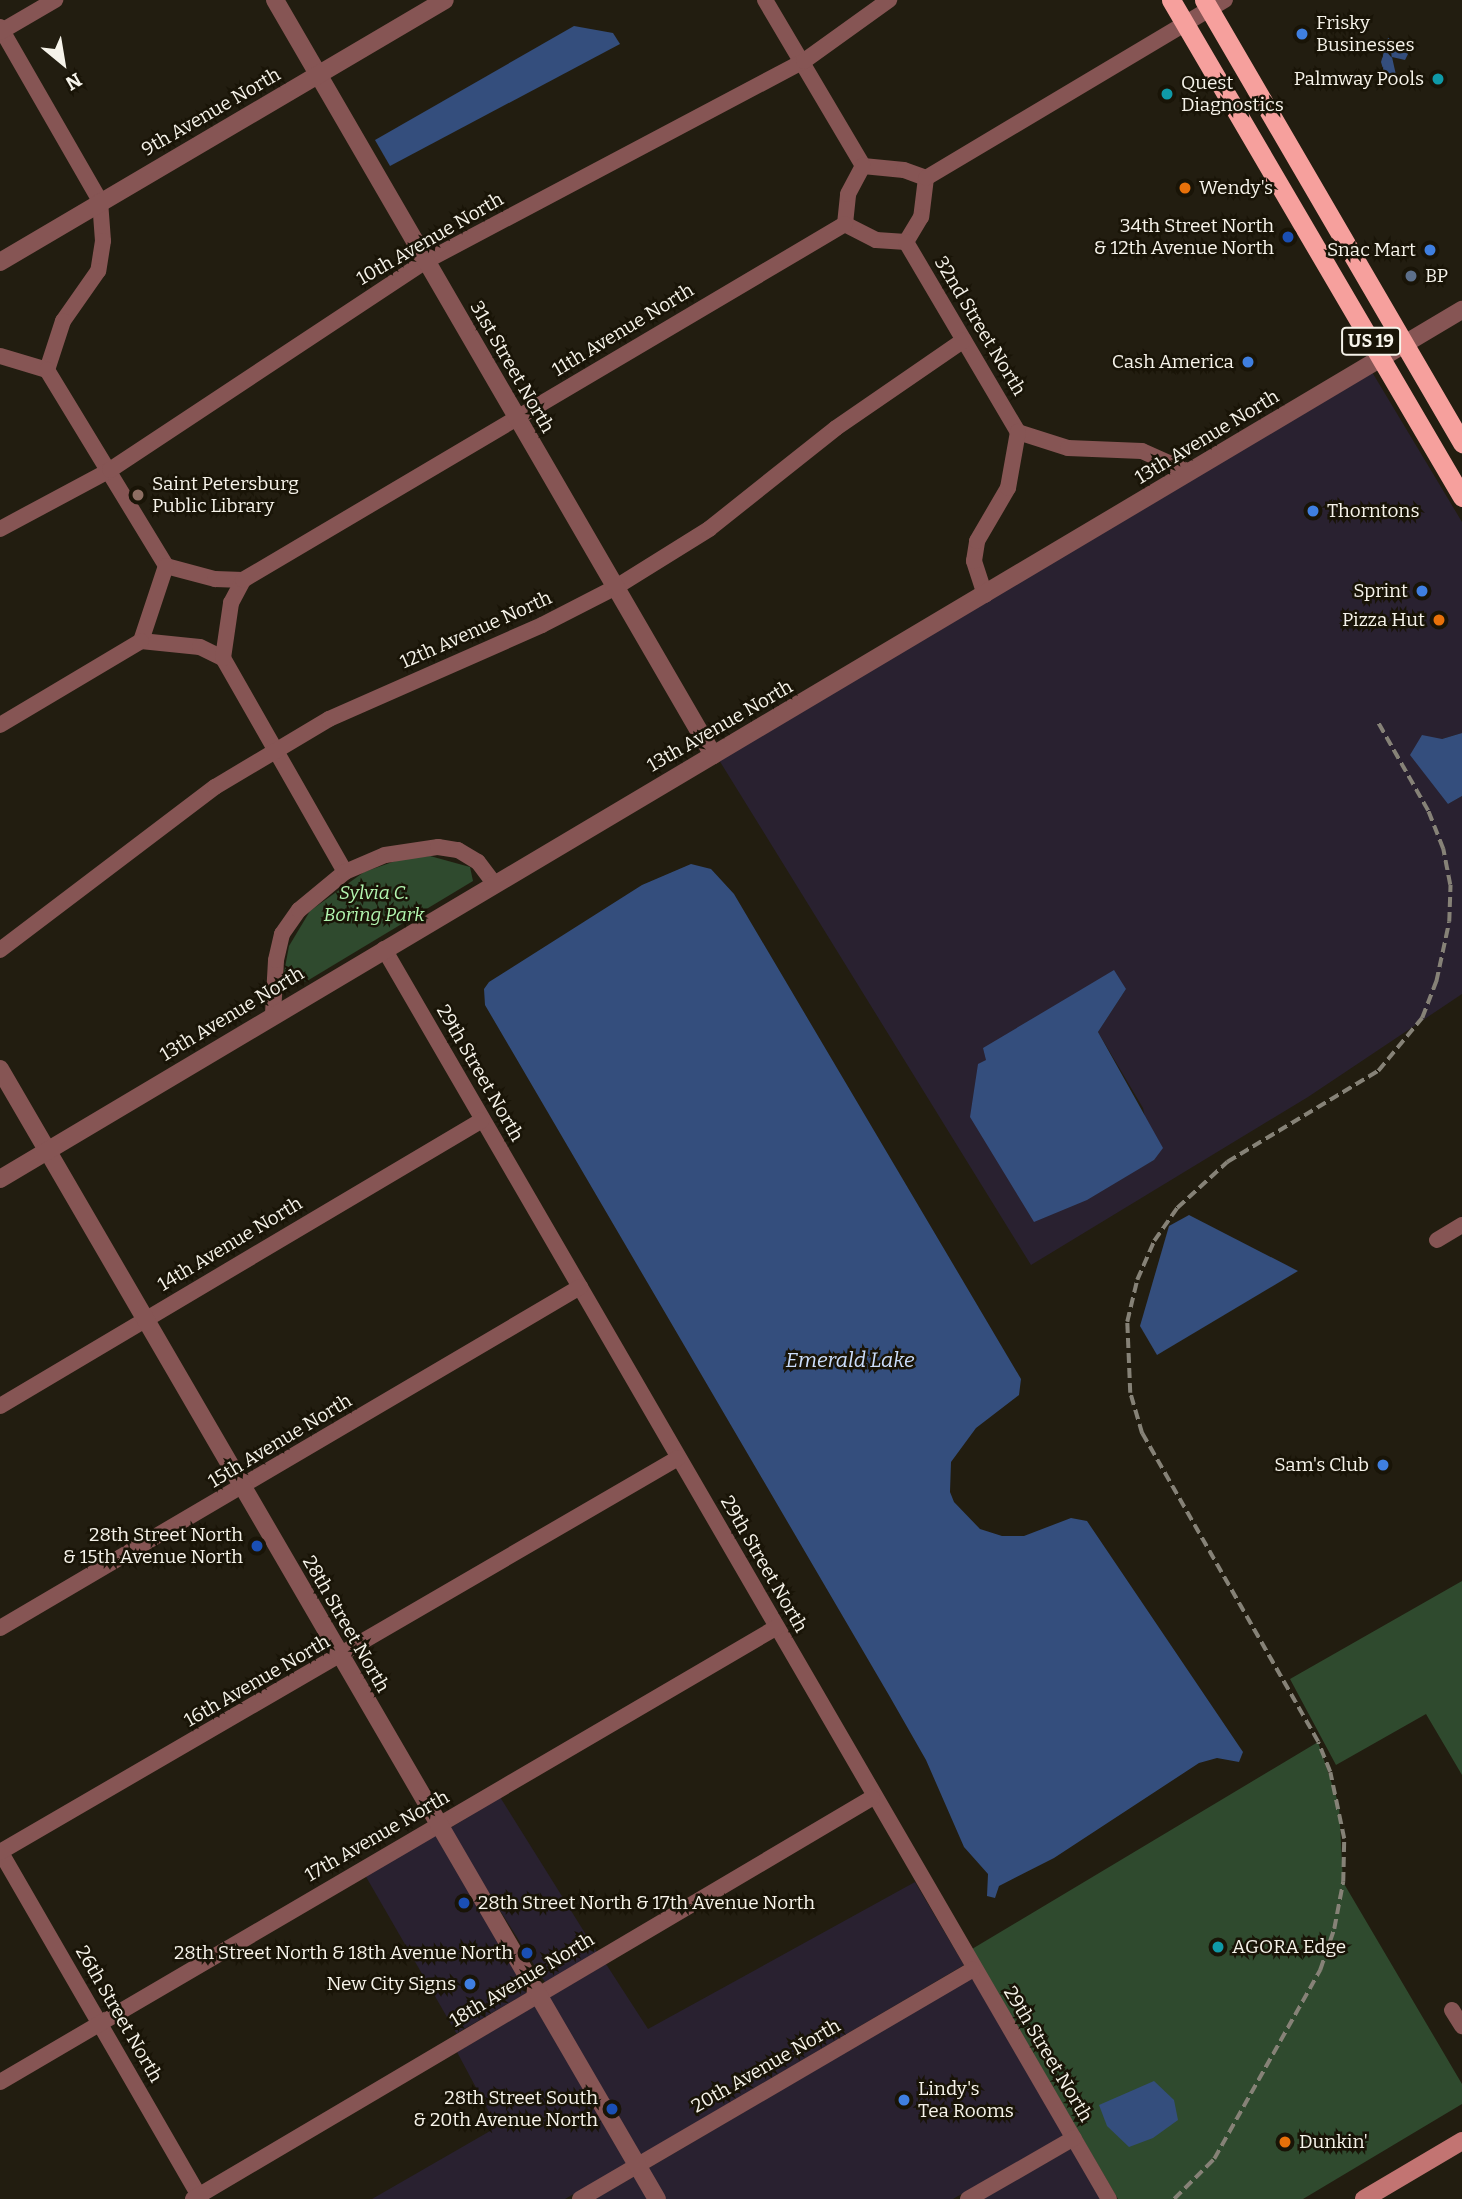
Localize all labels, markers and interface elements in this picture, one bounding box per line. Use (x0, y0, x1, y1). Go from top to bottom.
place label: Frisky Businesses (1316, 12, 1415, 56)
marker: Frisky Businesses (1294, 26, 1310, 42)
north arrow (28, 28, 98, 98)
street label: 9th Avenue North (137, 63, 285, 161)
text: N (62, 68, 86, 95)
place label: Palmway Pools (1294, 68, 1424, 90)
marker: Palmway Pools (1430, 71, 1446, 87)
place label: Quest Diagnostics (1181, 72, 1284, 116)
marker: Quest Diagnostics (1159, 86, 1175, 102)
place label: Wendy's (1199, 177, 1273, 199)
marker: Wendy's (1177, 180, 1193, 196)
street label: 10th Avenue North (353, 188, 507, 290)
place label: 34th Street North & 12th Avenue North (1094, 215, 1274, 259)
marker: 34th Street North & 12th Avenue North (1280, 229, 1296, 245)
place label: Snac Mart (1327, 239, 1416, 261)
marker: Snac Mart (1422, 242, 1438, 258)
street label: 32nd Street North (929, 252, 1031, 400)
place label: BP (1425, 265, 1448, 287)
marker: BP (1403, 268, 1419, 284)
street label: 11th Avenue North (548, 279, 698, 381)
street label: 31st Street North (465, 297, 559, 437)
road number: US 19 (1340, 326, 1402, 356)
place label: Cash America (1112, 351, 1234, 373)
marker: Cash America (1240, 354, 1256, 370)
street label: 13th Avenue North (1131, 385, 1283, 489)
place label: Saint Petersburg Public Library (152, 473, 299, 517)
marker: Saint Petersburg Public Library (130, 487, 146, 503)
place label: Thorntons (1327, 500, 1419, 522)
marker: Thorntons (1305, 503, 1321, 519)
place label: Sprint (1353, 580, 1408, 602)
marker: Sprint (1414, 583, 1430, 599)
street label: 12th Avenue North (397, 586, 555, 674)
place label: Pizza Hut (1342, 609, 1425, 631)
marker: Pizza Hut (1431, 612, 1447, 628)
street label: 13th Avenue North (643, 675, 797, 777)
park label: Sylvia C. Boring Park (323, 882, 425, 926)
street label: 13th Avenue North (156, 962, 308, 1066)
street label: 29th Street North (432, 1001, 528, 1145)
street label: 14th Avenue North (154, 1192, 306, 1296)
water label: Emerald Lake (785, 1347, 915, 1373)
street label: 15th Avenue North (204, 1389, 356, 1493)
place label: Sam's Club (1274, 1454, 1369, 1476)
marker: Sam's Club (1375, 1457, 1391, 1473)
street label: 29th Street North (716, 1492, 812, 1636)
place label: 28th Street North & 15th Avenue North (63, 1524, 243, 1568)
marker: 28th Street North & 15th Avenue North (249, 1538, 265, 1554)
street label: 28th Street North (298, 1552, 394, 1696)
street label: 16th Avenue North (180, 1630, 334, 1732)
street label: 17th Avenue North (301, 1785, 453, 1887)
place label: 28th Street North & 17th Avenue North (478, 1892, 815, 1914)
marker: 28th Street North & 17th Avenue North (456, 1895, 472, 1911)
street label: 18th Avenue North (446, 1928, 598, 2032)
place label: AGORA Edge (1232, 1936, 1346, 1958)
marker: AGORA Edge (1210, 1939, 1226, 1955)
street label: 26th Street North (71, 1942, 167, 2086)
place label: 28th Street North & 18th Avenue North (174, 1942, 513, 1964)
marker: 28th Street North & 18th Avenue North (519, 1945, 535, 1961)
place label: New City Signs (326, 1973, 456, 1995)
marker: New City Signs (462, 1976, 478, 1992)
street label: 29th Street North (999, 1982, 1097, 2126)
street label: 20th Avenue North (688, 2014, 844, 2118)
place label: Lindy's Tea Rooms (918, 2078, 1014, 2122)
place label: 28th Street South & 20th Avenue North (413, 2087, 598, 2131)
marker: Lindy's Tea Rooms (896, 2092, 912, 2108)
marker: 28th Street South & 20th Avenue North (604, 2101, 620, 2117)
place label: Dunkin' (1299, 2131, 1368, 2153)
marker: Dunkin' (1277, 2134, 1293, 2150)

